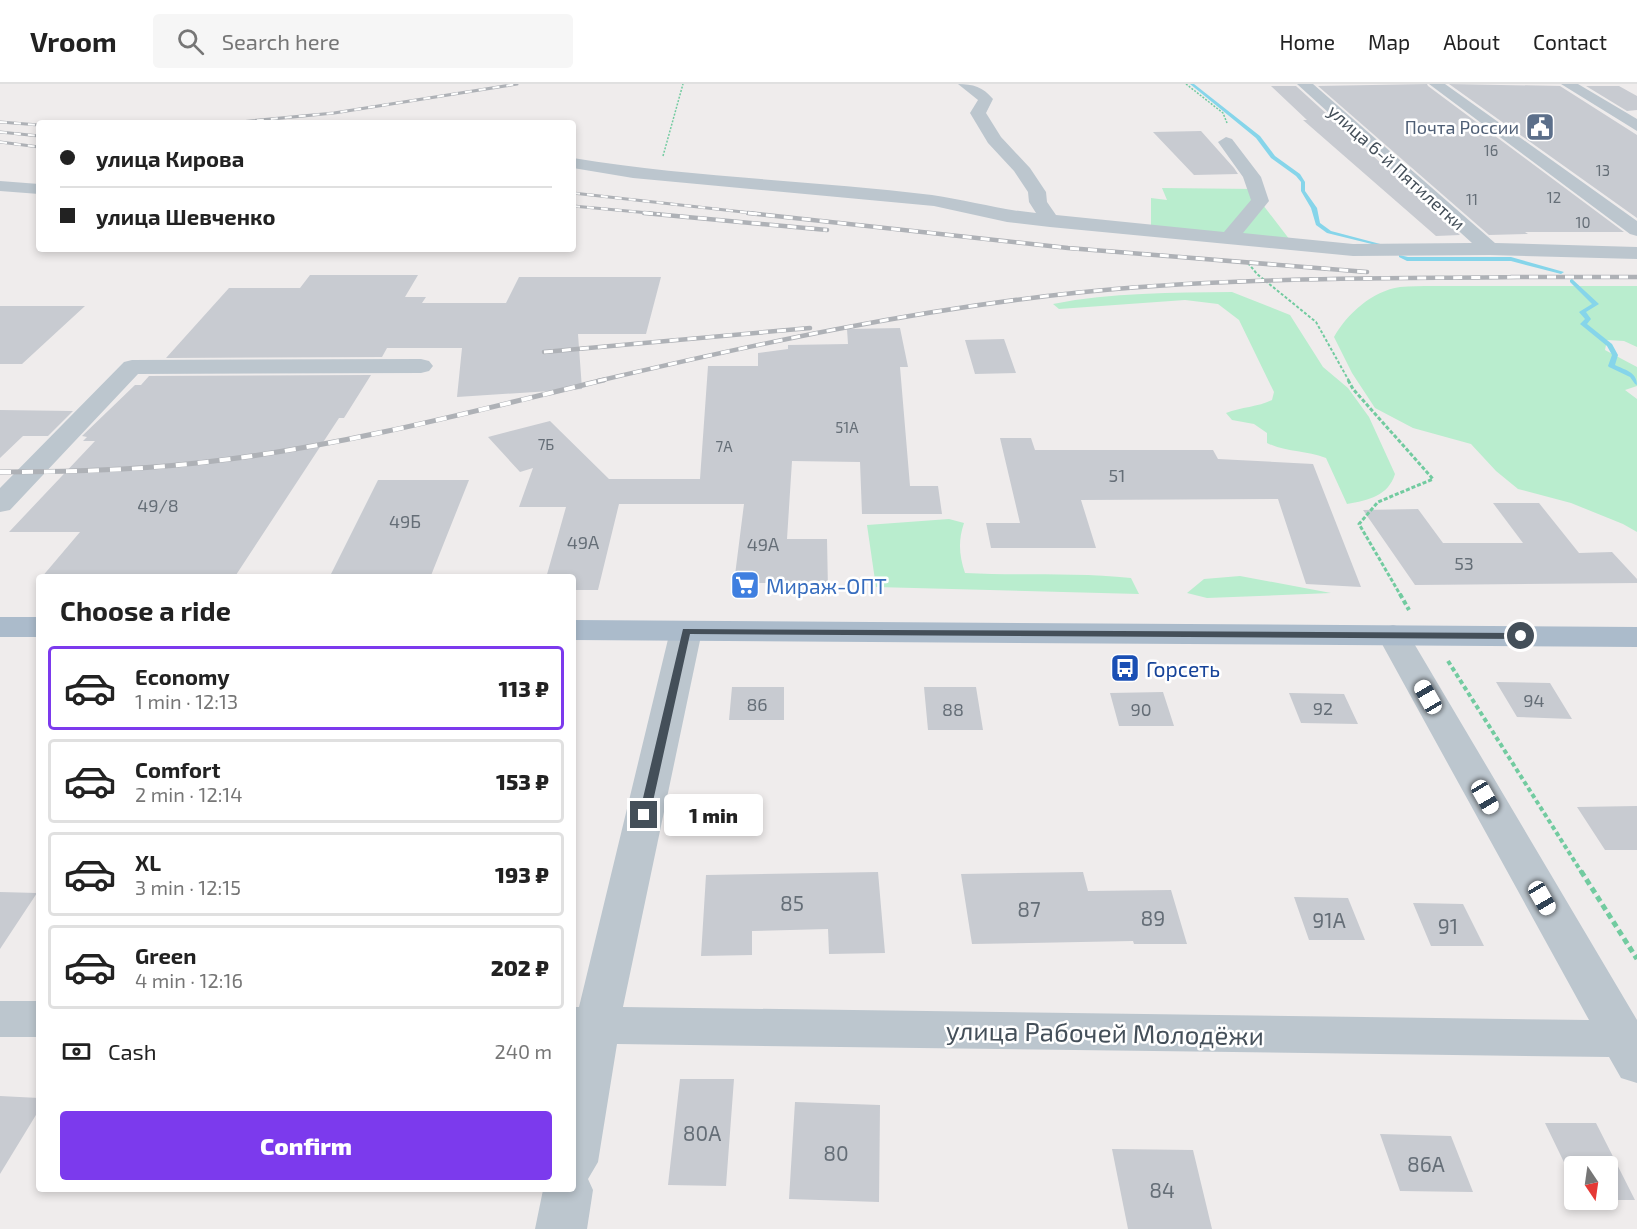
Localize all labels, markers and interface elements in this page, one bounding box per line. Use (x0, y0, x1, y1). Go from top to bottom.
search box (153, 14, 573, 68)
text: Vroom (30, 24, 117, 58)
icon: search (174, 25, 207, 58)
text: Search here (222, 28, 340, 54)
text: Home (1279, 29, 1335, 54)
text: Map (1368, 29, 1410, 54)
text: About (1443, 29, 1500, 54)
text: Contact (1533, 29, 1607, 54)
street label: улица 6-й Пятилетки (1324, 100, 1470, 234)
public building icon: Почта России (1524, 111, 1556, 143)
place label: Почта России (1405, 116, 1519, 138)
house number: 16 (1484, 141, 1498, 159)
text: улица Кирова (96, 145, 244, 171)
house number: 13 (1596, 161, 1610, 179)
house number: 12 (1547, 188, 1561, 206)
house number: 11 (1466, 190, 1478, 208)
text: улица Шевченко (96, 203, 275, 229)
house number: 10 (1575, 213, 1591, 231)
house number: 51А (835, 418, 859, 436)
house number: 7Б (538, 435, 554, 453)
house number: 7А (715, 437, 733, 455)
house number: 51 (1109, 464, 1125, 486)
house number: 49/8 (137, 494, 179, 516)
house number: 49Б (389, 510, 421, 532)
house number: 49А (567, 531, 600, 553)
house number: 49А (747, 533, 780, 555)
house number: 53 (1454, 552, 1474, 574)
supermarket icon: Мираж-ОПТ (729, 569, 761, 601)
place label: Мираж-ОПТ (766, 573, 887, 598)
text: Choose a ride (60, 594, 231, 626)
route start (1507, 622, 1534, 649)
bus stop icon: Горсеть (1109, 652, 1141, 684)
place label: Горсеть (1146, 656, 1220, 681)
icon: car (63, 661, 117, 715)
text: Economy (135, 663, 230, 689)
text: 113 ₽ (498, 675, 549, 701)
car (1411, 677, 1445, 717)
text: 1 min · 12:13 (135, 689, 238, 713)
house number: 94 (1523, 689, 1545, 711)
house number: 86 (746, 693, 768, 715)
house number: 92 (1313, 697, 1333, 719)
house number: 88 (942, 698, 964, 720)
house number: 90 (1130, 698, 1152, 720)
icon: car (63, 754, 117, 808)
text: Comfort (135, 756, 220, 782)
text: 153 ₽ (496, 768, 549, 794)
car (1468, 777, 1502, 817)
text: 2 min · 12:14 (135, 782, 243, 806)
callout: 1 min (665, 794, 764, 836)
route end (630, 801, 657, 828)
text: 1 min (689, 803, 738, 827)
icon: car (63, 847, 117, 901)
text: XL (135, 849, 161, 875)
text: 193 ₽ (495, 861, 549, 887)
text: 3 min · 12:15 (135, 875, 241, 899)
car (1525, 878, 1559, 918)
house number: 85 (780, 890, 804, 915)
house number: 87 (1017, 896, 1041, 921)
house number: 89 (1141, 905, 1165, 930)
house number: 91А (1312, 907, 1346, 932)
house number: 91 (1438, 913, 1458, 938)
icon: car (63, 940, 117, 994)
text: Green (135, 942, 197, 968)
text: 202 ₽ (491, 954, 549, 980)
text: 4 min · 12:16 (135, 968, 243, 992)
street label: улица Рабочей Молодёжи (946, 1014, 1264, 1051)
icon: cash (60, 1035, 93, 1068)
text: Cash (108, 1038, 157, 1064)
text: 240 m (494, 1039, 552, 1063)
button: Confirm (60, 1111, 552, 1180)
house number: 80А (683, 1120, 721, 1145)
house number: 80 (823, 1140, 849, 1165)
house number: 86А (1407, 1151, 1445, 1176)
north arrow (1564, 1156, 1618, 1210)
map controls (1564, 1156, 1618, 1210)
house number: 84 (1149, 1177, 1175, 1202)

